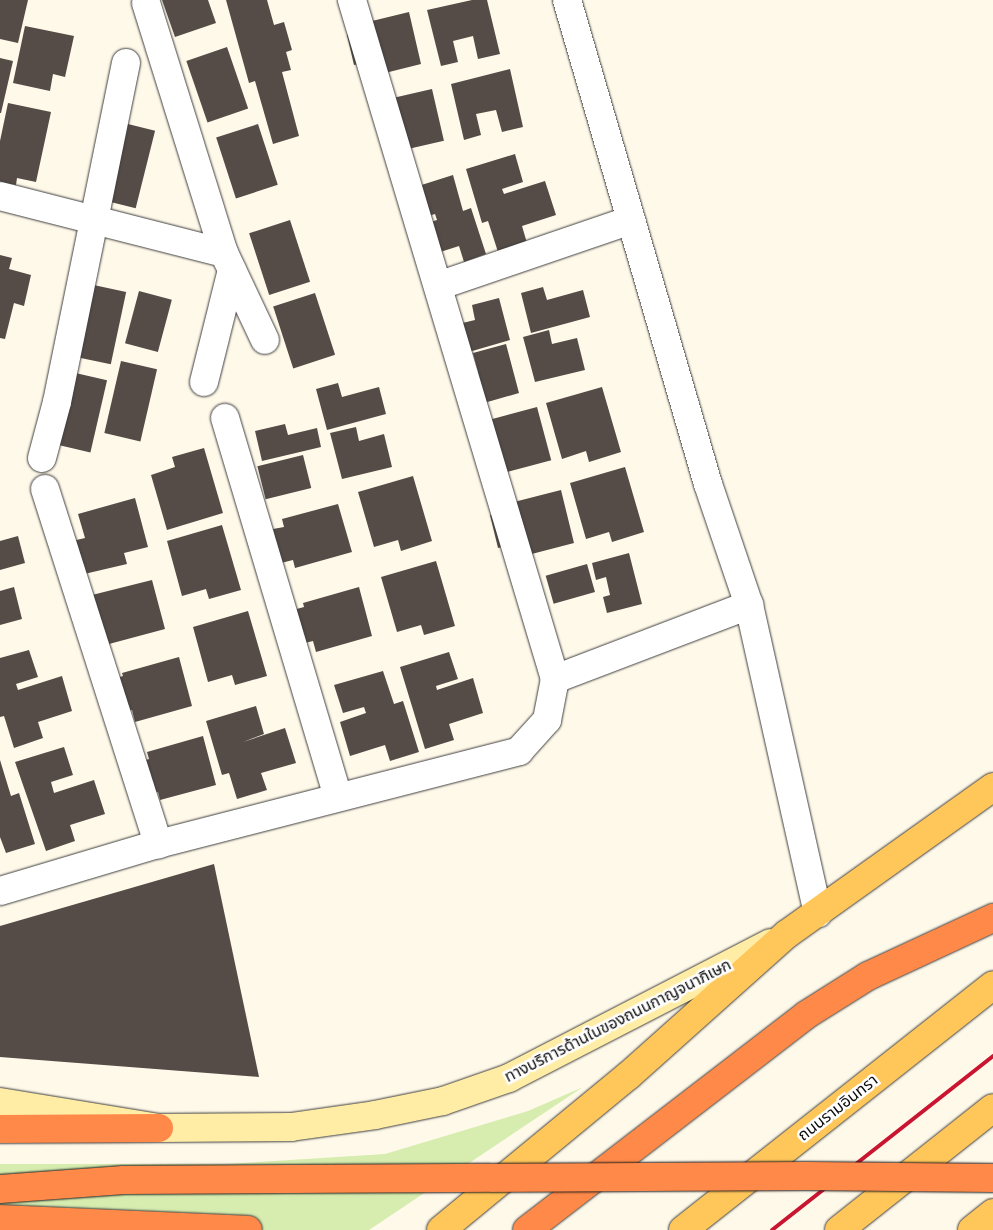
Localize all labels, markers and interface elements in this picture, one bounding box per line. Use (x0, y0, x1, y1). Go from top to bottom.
street label: ทางบริการด้านในของถนนกาญจนาภิเษก (501, 955, 735, 1087)
street label: ถนนรามอินทรา (794, 1071, 882, 1145)

